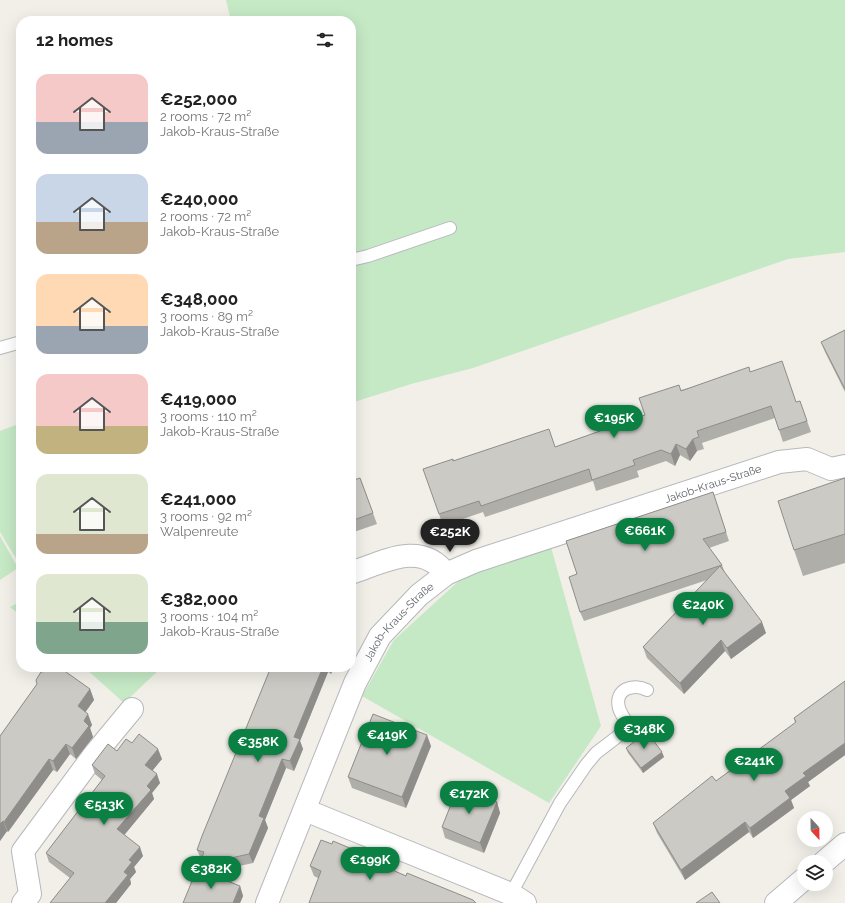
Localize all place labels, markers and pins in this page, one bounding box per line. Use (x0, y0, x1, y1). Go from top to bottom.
pin: €195K (586, 405, 642, 439)
pin: €661K (617, 518, 673, 552)
pin: €252K (422, 519, 478, 553)
pin: €240K (675, 592, 731, 626)
pin: €348K (616, 716, 672, 750)
pin: €419K (359, 722, 415, 756)
pin: €358K (230, 729, 286, 763)
pin: €241K (726, 748, 782, 782)
pin: €172K (441, 781, 497, 815)
pin: €513K (76, 792, 132, 826)
pin: €199K (342, 847, 398, 881)
pin: €382K (183, 856, 239, 890)

